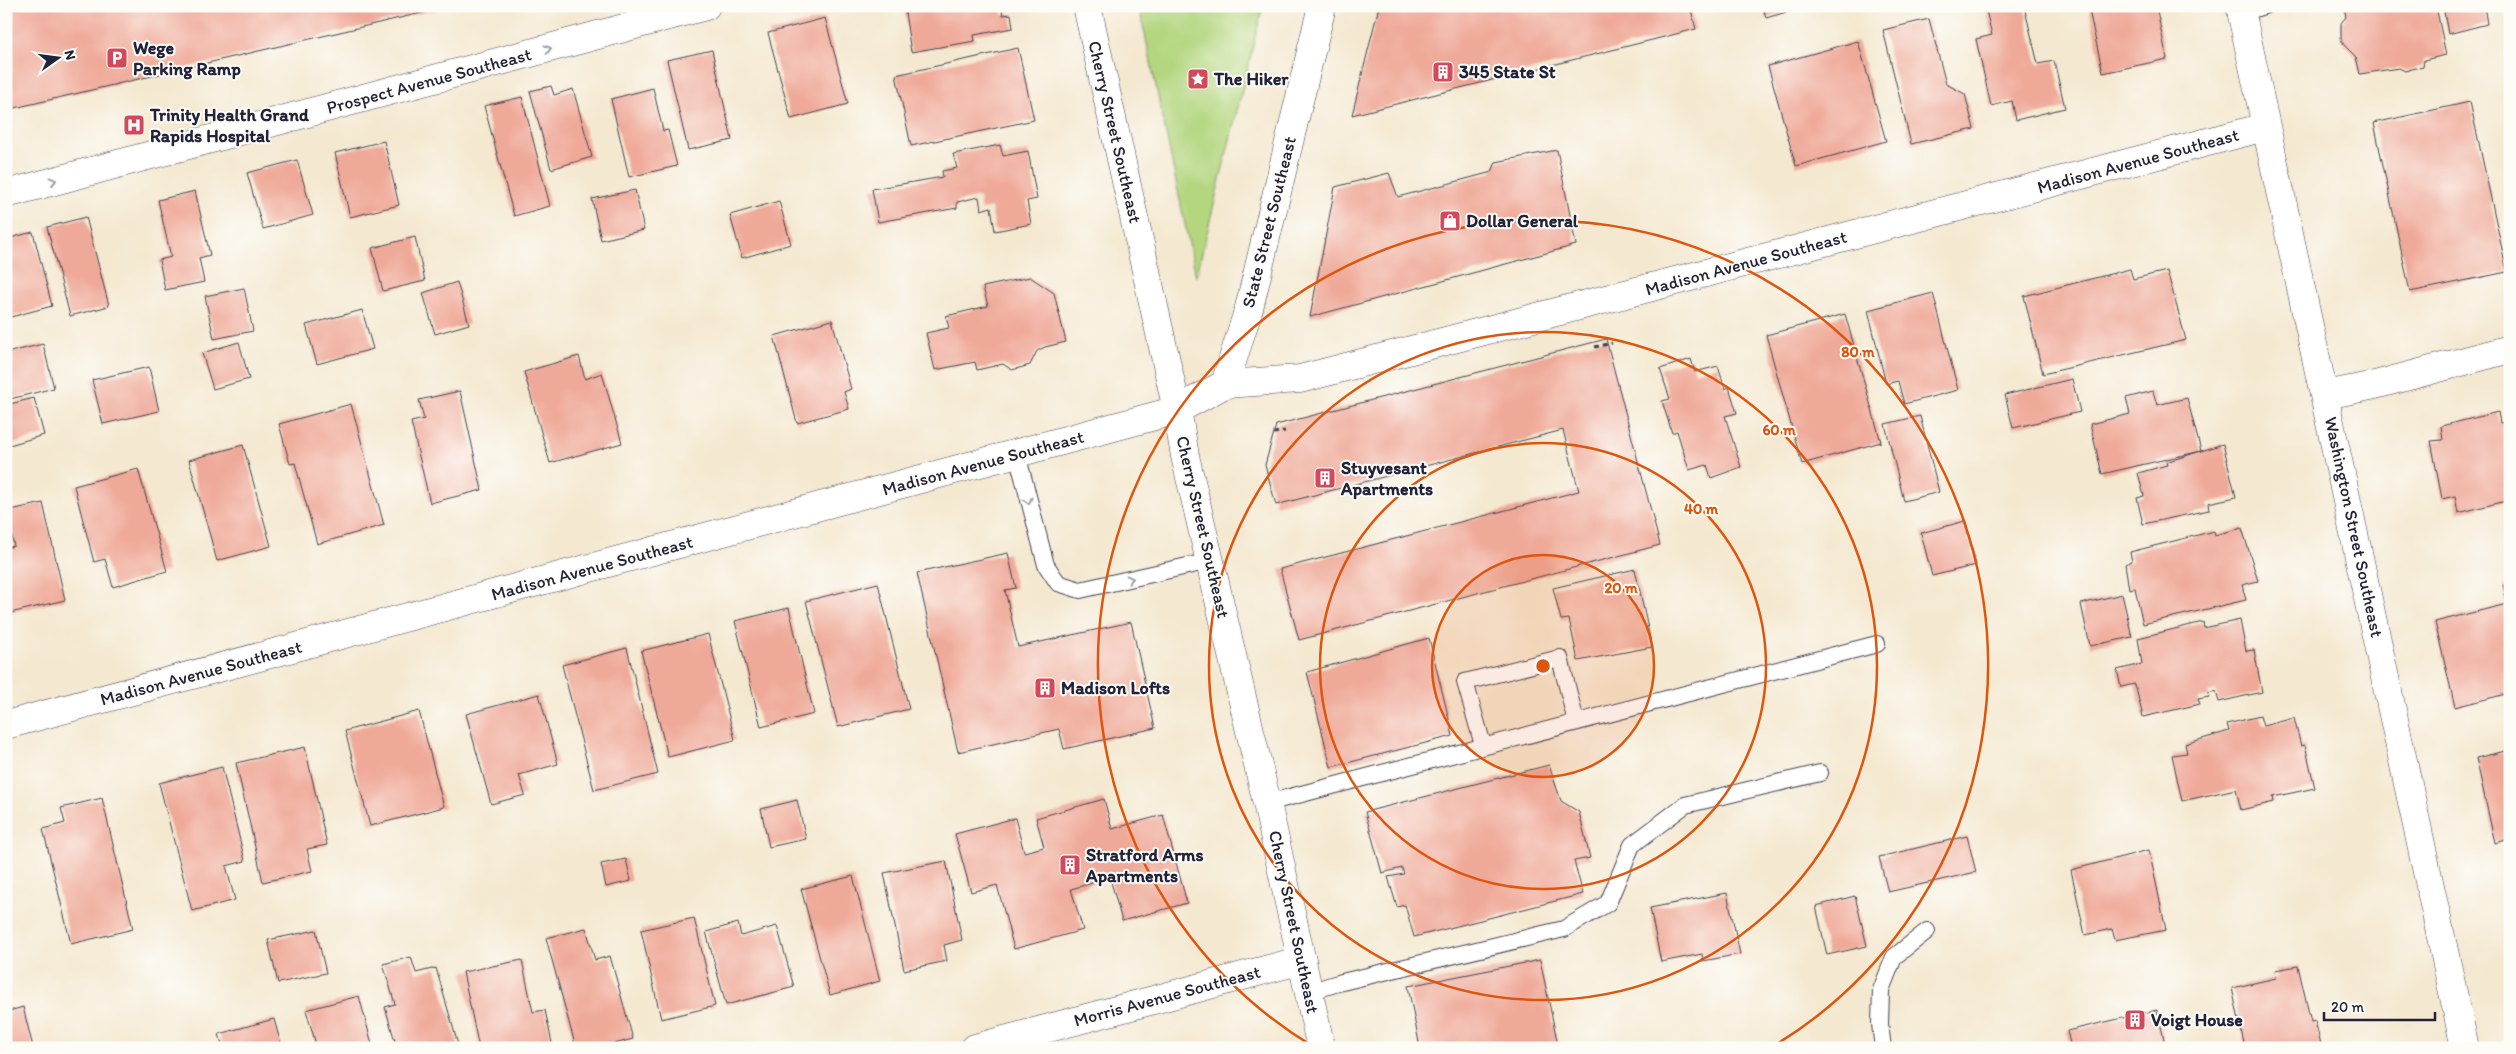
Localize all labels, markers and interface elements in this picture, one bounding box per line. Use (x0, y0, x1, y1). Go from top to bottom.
north arrow (32, 32, 82, 82)
place label: Wege Parking Ramp (133, 37, 241, 80)
street label: Cherry Street Southeast (1083, 39, 1147, 226)
street label: Prospect Avenue Southeast (324, 43, 534, 119)
one-way arrow (544, 44, 552, 54)
parking icon: Wege Parking Ramp (105, 46, 129, 70)
text: N (61, 48, 80, 62)
building icon: 345 State St (1431, 60, 1455, 84)
place label: 345 State St (1459, 61, 1556, 83)
place icon: The Hiker (1186, 67, 1210, 91)
place label: The Hiker (1213, 68, 1289, 90)
place label: Trinity Health Grand Rapids Hospital (149, 104, 310, 147)
hospital icon: Trinity Health Grand Rapids Hospital (122, 113, 146, 137)
street label: Madison Avenue Southeast (2035, 123, 2241, 199)
street label: State Street Southeast (1237, 134, 1301, 310)
one-way arrow (49, 177, 57, 187)
shop icon: Dollar General (1438, 209, 1462, 233)
place label: Dollar General (1466, 210, 1579, 232)
street label: Madison Avenue Southeast (1643, 225, 1849, 301)
text: 80 m (1841, 343, 1875, 361)
street label: Washington Street Southeast (2320, 415, 2388, 640)
text: 60 m (1762, 421, 1796, 439)
street label: Madison Avenue Southeast (880, 425, 1086, 501)
street label: Cherry Street Southeast (1171, 434, 1235, 621)
place label: Stuyvesant Apartments (1340, 457, 1433, 500)
building icon: Stuyvesant Apartments (1313, 466, 1337, 490)
one-way arrow (1023, 496, 1033, 504)
text: 40 m (1684, 500, 1719, 518)
street label: Madison Avenue Southeast (489, 530, 695, 606)
one-way arrow (1126, 574, 1134, 585)
text: 20 m (1604, 579, 1638, 597)
street label: Madison Avenue Southeast (98, 635, 304, 711)
centre of rings (1534, 657, 1552, 675)
building icon: Madison Lofts (1033, 676, 1057, 700)
place label: Madison Lofts (1061, 677, 1170, 699)
street label: Cherry Street Southeast (1264, 829, 1324, 1016)
place label: Stratford Arms Apartments (1085, 844, 1204, 887)
building icon: Stratford Arms Apartments (1058, 853, 1082, 877)
street label: Morris Avenue Southeast (1071, 960, 1263, 1032)
scale bar (2324, 989, 2435, 1021)
text: 20 m (2331, 998, 2365, 1016)
building icon: Voigt House (2123, 1008, 2147, 1032)
place label: Voigt House (2151, 1009, 2243, 1031)

